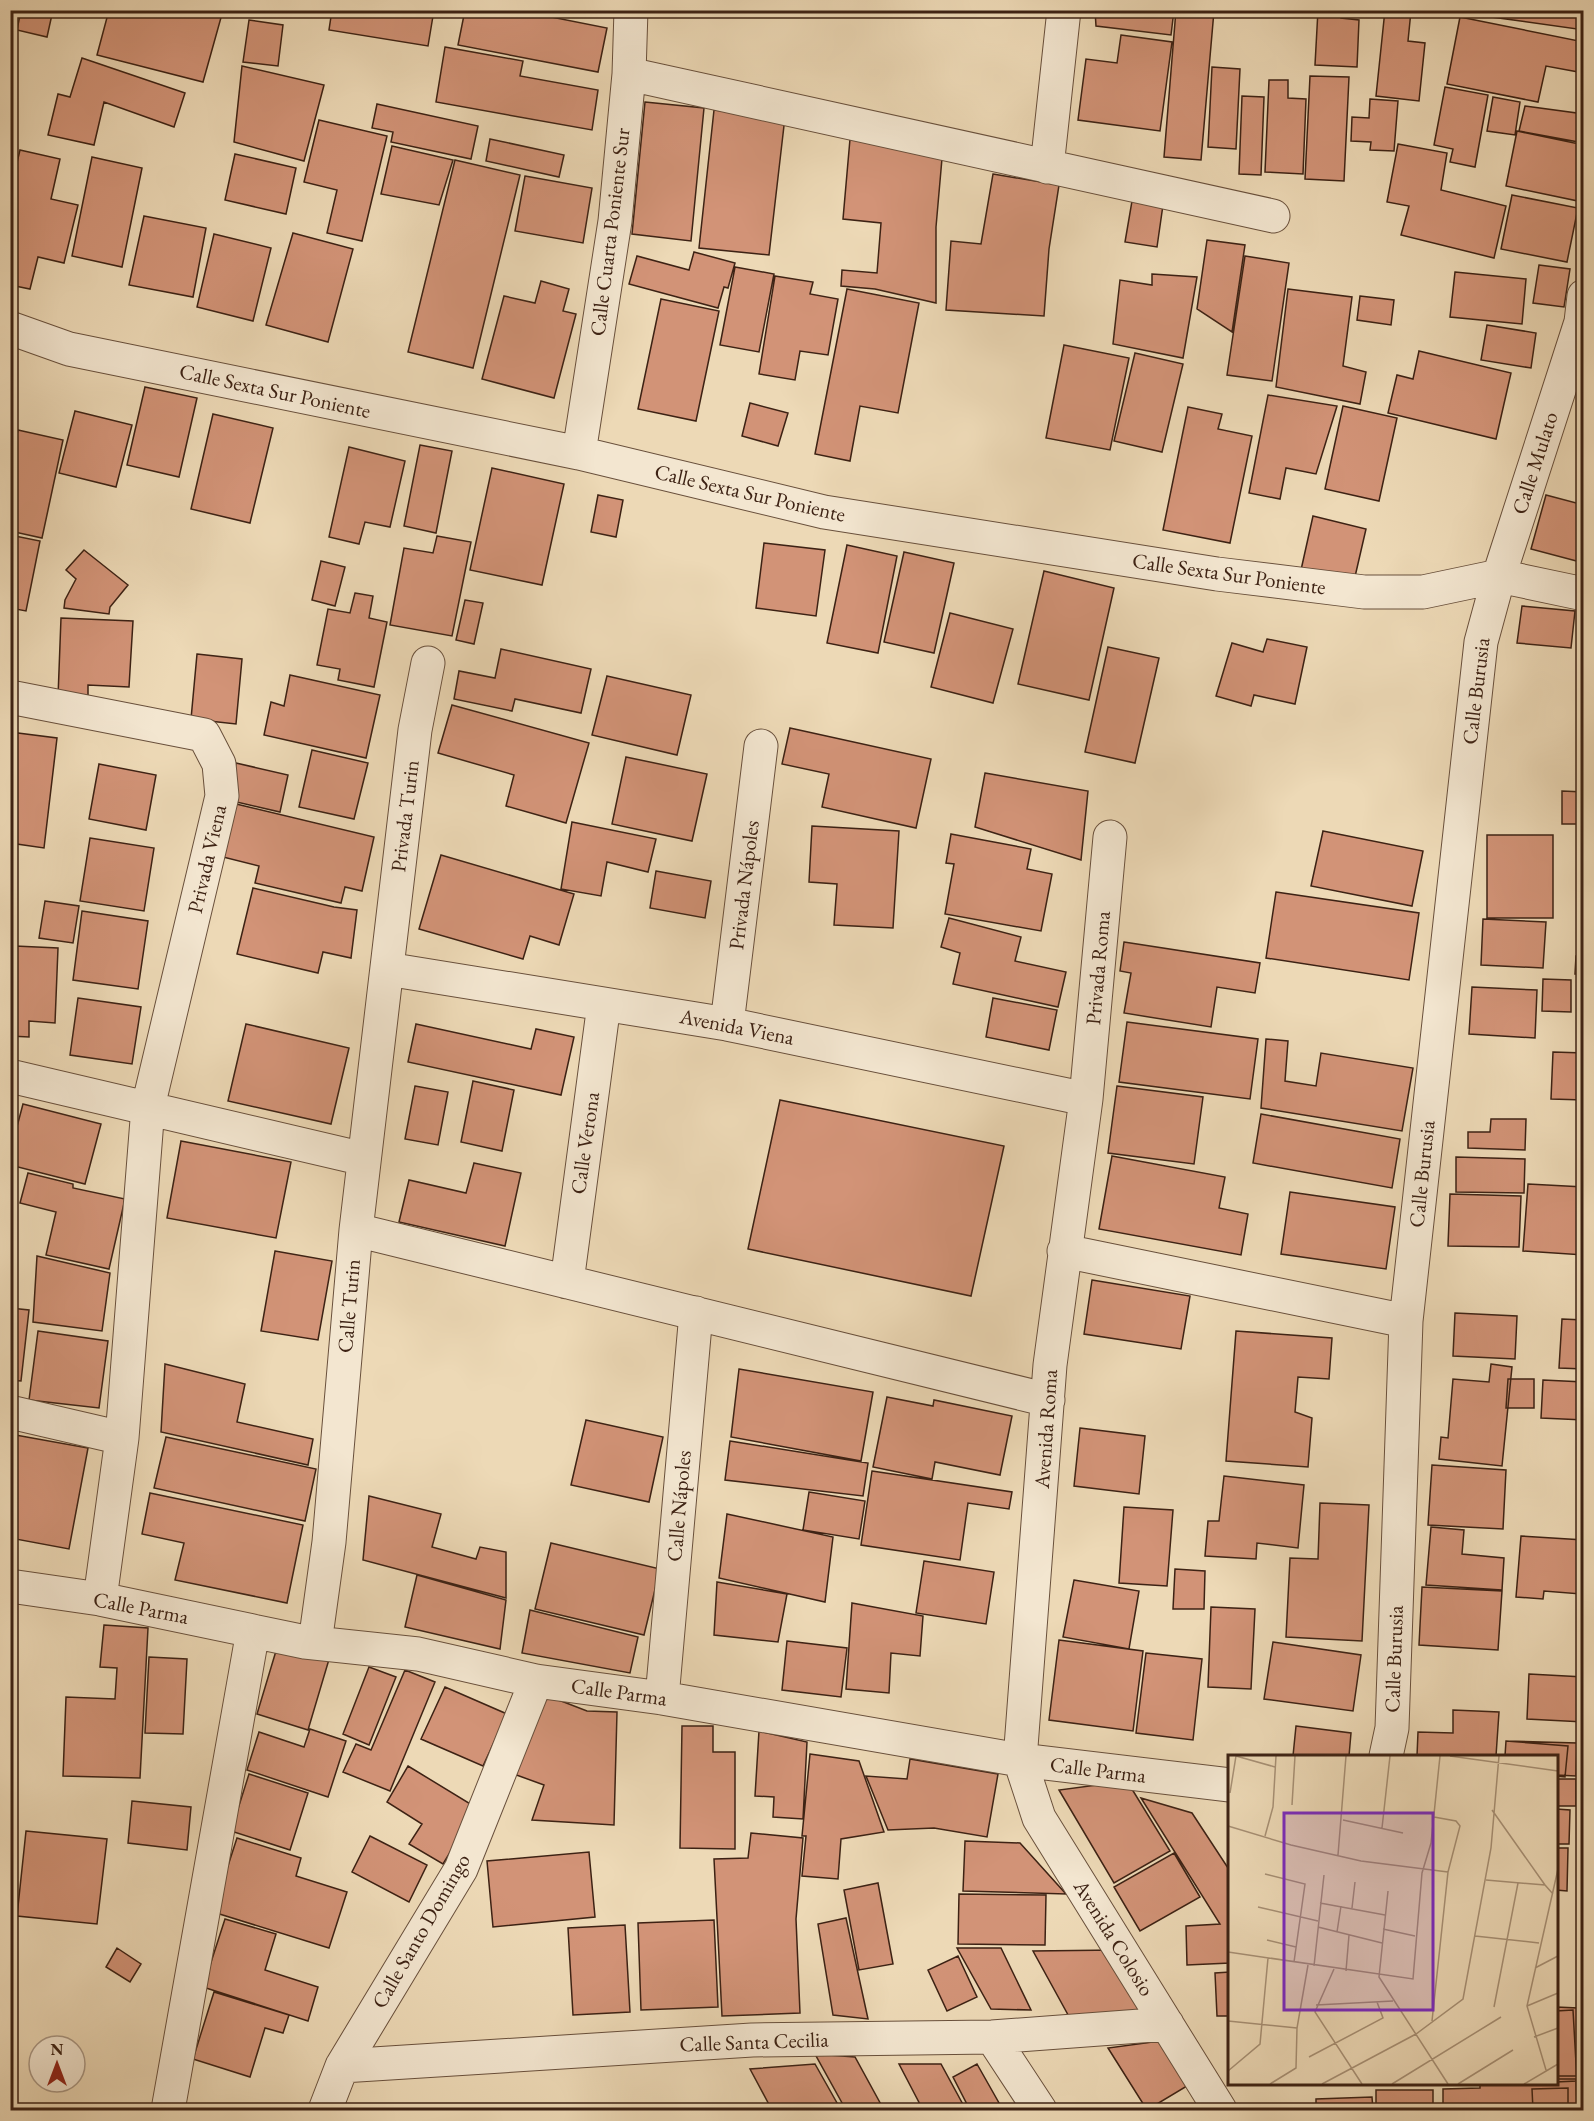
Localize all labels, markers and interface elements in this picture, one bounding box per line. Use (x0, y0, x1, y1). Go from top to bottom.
street label: Calle Cuarta Poniente Sur (583, 126, 636, 338)
street label: Calle Sexta Sur Poniente (177, 357, 373, 424)
street label: Calle Mulato (1505, 408, 1564, 517)
street label: Calle Sexta Sur Poniente (652, 457, 848, 528)
street label: Calle Sexta Sur Poniente (1131, 547, 1327, 600)
street label: Calle Burusia (1456, 635, 1496, 746)
street label: Privada Turin (384, 758, 425, 873)
street label: Privada Viena (181, 801, 232, 916)
street label: Privada Nápoles (722, 818, 765, 951)
street label: Privada Roma (1079, 909, 1116, 1026)
street label: Avenida Viena (677, 1002, 797, 1051)
street label: Calle Verona (564, 1090, 605, 1196)
street label: Calle Burusia (1402, 1118, 1441, 1229)
street label: Calle Turin (331, 1258, 366, 1354)
street label: Avenida Roma (1028, 1368, 1063, 1490)
street label: Calle Nápoles (660, 1449, 697, 1563)
street label: Calle Parma (91, 1585, 192, 1630)
street label: Calle Burusia (1378, 1604, 1409, 1713)
street label: Calle Parma (569, 1671, 669, 1712)
street label: Calle Parma (1049, 1750, 1148, 1789)
inset map (1228, 1755, 1558, 2085)
street label: Calle Santo Domingo (365, 1848, 476, 2013)
street label: Avenida Colosio (1067, 1874, 1161, 2001)
street label: Calle Santa Cecilia (679, 2025, 830, 2058)
north arrow (27, 2034, 87, 2094)
text: N (51, 2039, 64, 2060)

